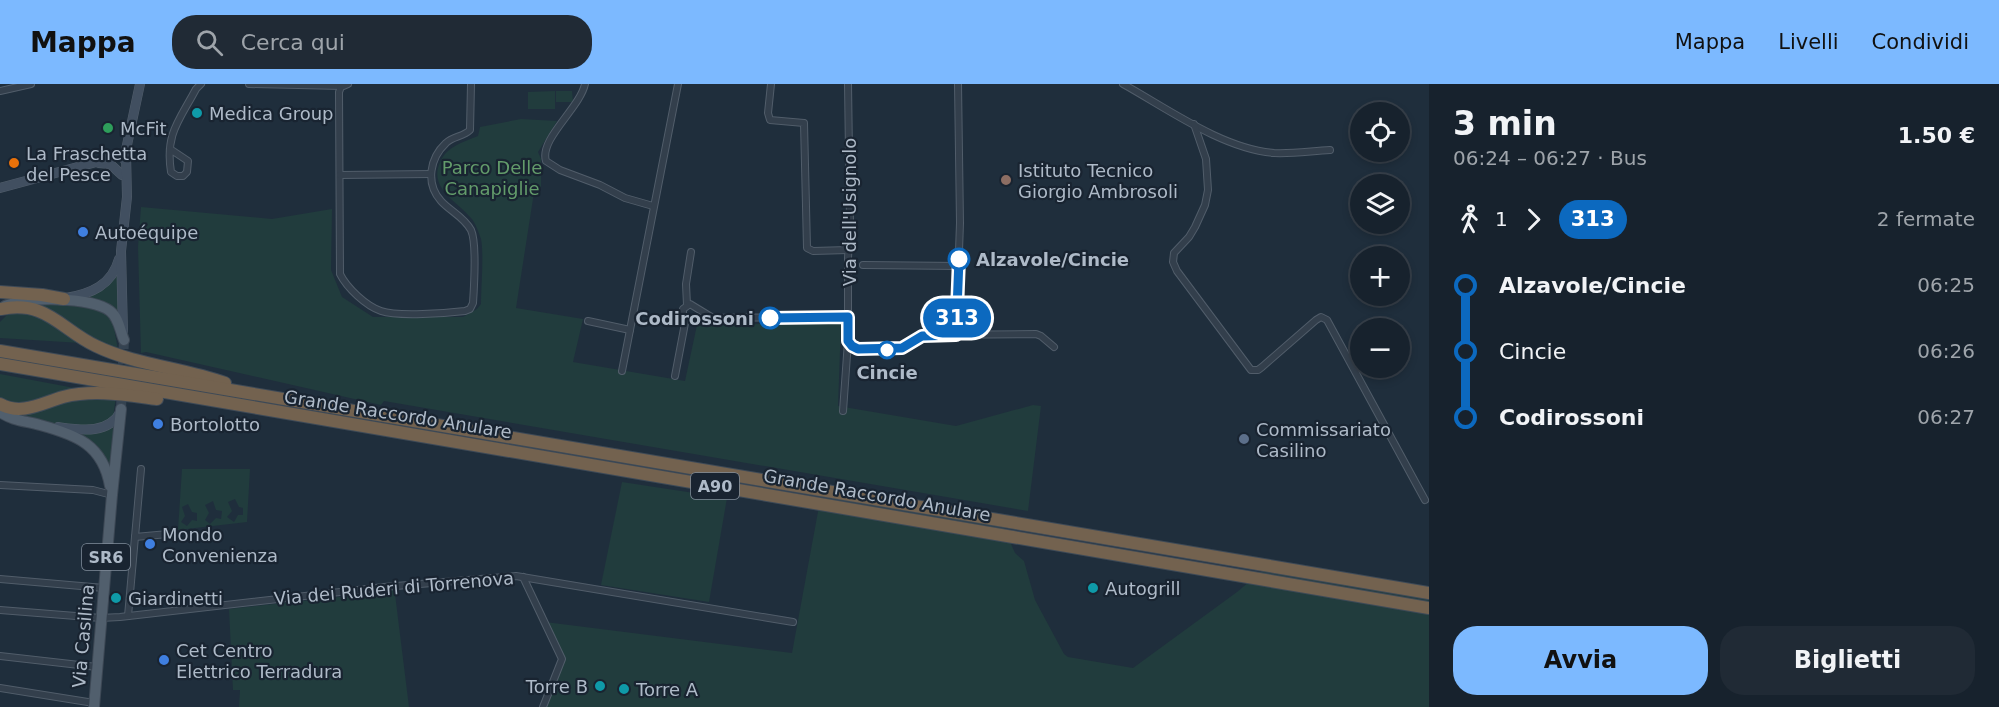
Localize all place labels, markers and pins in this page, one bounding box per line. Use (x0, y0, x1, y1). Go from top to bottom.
place label: Medica Group (209, 103, 333, 124)
marker: Medica Group (190, 106, 204, 120)
place label: McFit (120, 118, 167, 139)
marker: McFit (101, 121, 115, 135)
place label: La Fraschetta del Pesce (26, 143, 147, 185)
marker: La Fraschetta del Pesce (7, 156, 21, 170)
place label: Istituto Tecnico Giorgio Ambrosoli (1018, 160, 1178, 202)
marker: Istituto Tecnico Giorgio Ambrosoli (999, 173, 1013, 187)
place label: Autoéquipe (95, 222, 198, 243)
marker: Autoéquipe (76, 225, 90, 239)
marker: Alzavole/Cincie (948, 248, 970, 270)
place label: Alzavole/Cincie (976, 249, 1129, 270)
marker: Codirossoni (759, 307, 781, 329)
place label: Codirossoni (635, 308, 754, 329)
marker: Cincie (878, 341, 896, 359)
place label: Cincie (856, 362, 918, 383)
place label: Bortolotto (170, 414, 260, 435)
marker: Bortolotto (151, 417, 165, 431)
place label: Commissariato Casilino (1256, 419, 1391, 461)
marker: Commissariato Casilino (1237, 432, 1251, 446)
place label: Mondo Convenienza (162, 524, 278, 566)
marker: Mondo Convenienza (143, 537, 157, 551)
place label: Autogrill (1105, 578, 1181, 599)
marker: Autogrill (1086, 581, 1100, 595)
place label: Giardinetti (128, 588, 223, 609)
marker: Giardinetti (109, 591, 123, 605)
place label: Cet Centro Elettrico Terradura (176, 640, 342, 682)
marker: Cet Centro Elettrico Terradura (157, 653, 171, 667)
place label: Torre B (525, 676, 588, 697)
marker: Torre B (593, 679, 607, 693)
place label: Torre A (635, 679, 699, 700)
marker: Torre A (617, 682, 631, 696)

